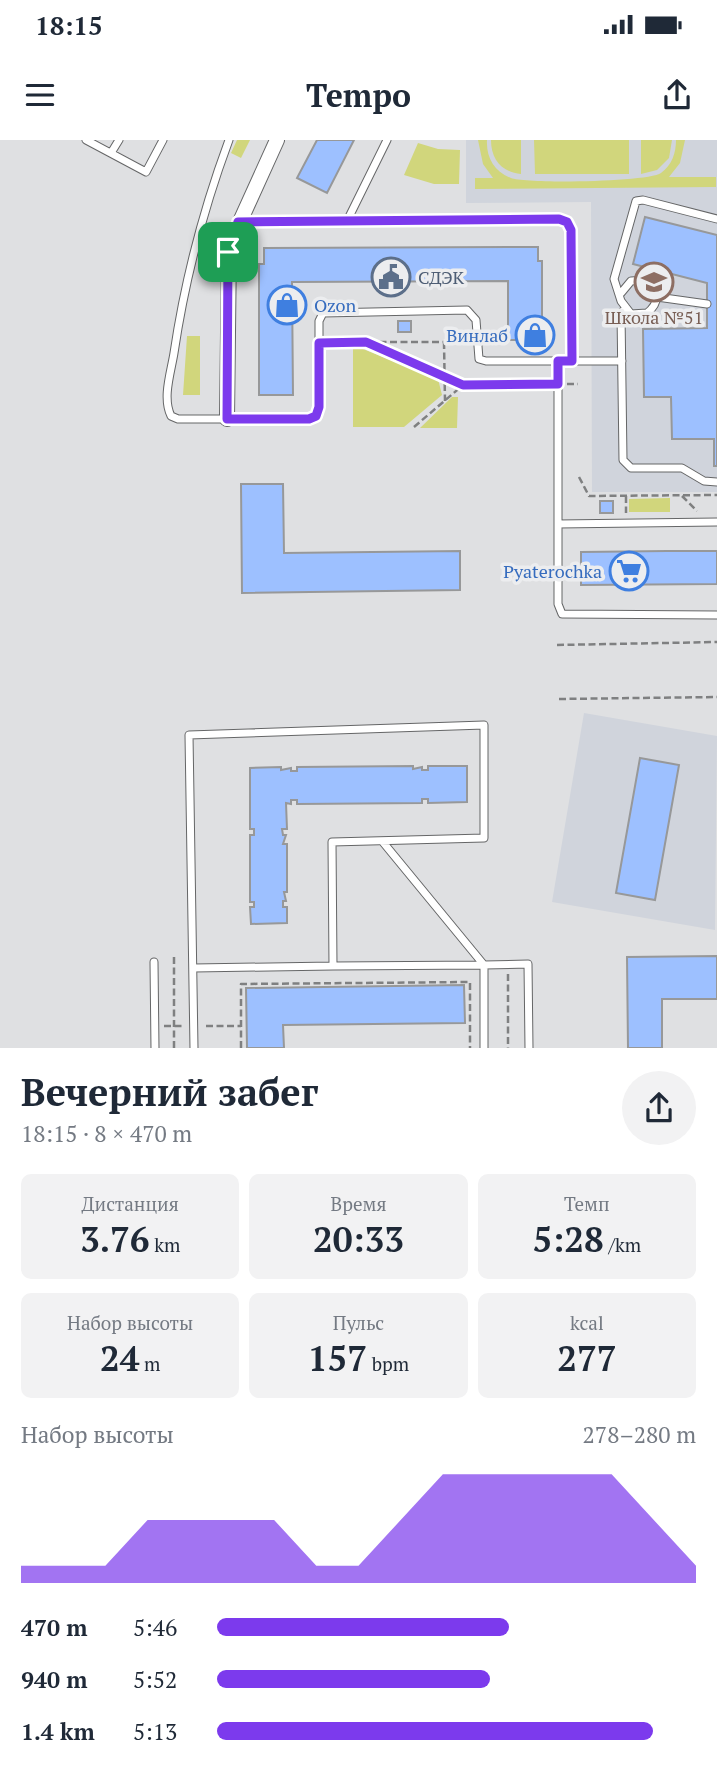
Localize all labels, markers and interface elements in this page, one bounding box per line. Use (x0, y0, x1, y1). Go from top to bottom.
text: 18:15 (35, 8, 103, 42)
text: Tempo (306, 74, 411, 116)
icon: menu (21, 76, 59, 114)
icon: share (658, 76, 696, 114)
pin (198, 222, 258, 282)
icon: arrive (209, 233, 247, 271)
public building icon: СДЭК (370, 256, 412, 298)
school or university icon: Школа №51 (633, 261, 675, 303)
place label: СДЭК (418, 265, 465, 289)
shop icon: Ozon (266, 284, 308, 326)
place label: Ozon (314, 293, 357, 317)
place label: Школа №51 (605, 305, 703, 329)
shop icon: Винлаб (514, 314, 556, 356)
place label: Винлаб (446, 323, 508, 347)
supermarket icon: Pyaterochka (608, 550, 650, 592)
place label: Pyaterochka (503, 559, 602, 583)
text: Вечерний забег (21, 1067, 318, 1117)
button: share (622, 1071, 696, 1145)
text: 18:15 · 8 × 470 m (21, 1118, 192, 1149)
text: Дистанция (82, 1191, 179, 1216)
text: Время (330, 1191, 387, 1216)
text: Темп (564, 1191, 610, 1216)
text: 3.76 (80, 1216, 150, 1262)
text: 20:33 (313, 1216, 404, 1262)
text: 5:28 (532, 1216, 604, 1262)
text: km (150, 1232, 180, 1257)
text: /km (604, 1232, 641, 1257)
text: Набор высоты (67, 1310, 193, 1335)
text: Пульс (333, 1310, 384, 1335)
text: kcal (570, 1310, 604, 1335)
text: 24 (100, 1335, 139, 1381)
text: 157 (308, 1335, 367, 1381)
text: 277 (557, 1335, 616, 1381)
text: m (139, 1351, 160, 1376)
text: bpm (367, 1351, 409, 1376)
text: Набор высоты (21, 1419, 174, 1450)
text: 278–280 m (583, 1419, 696, 1450)
text: 470 m (21, 1612, 87, 1643)
text: 5:46 (133, 1612, 177, 1643)
text: 940 m (21, 1664, 87, 1695)
text: 5:52 (133, 1664, 177, 1695)
text: 1.4 km (21, 1716, 95, 1747)
text: 5:13 (133, 1716, 177, 1747)

